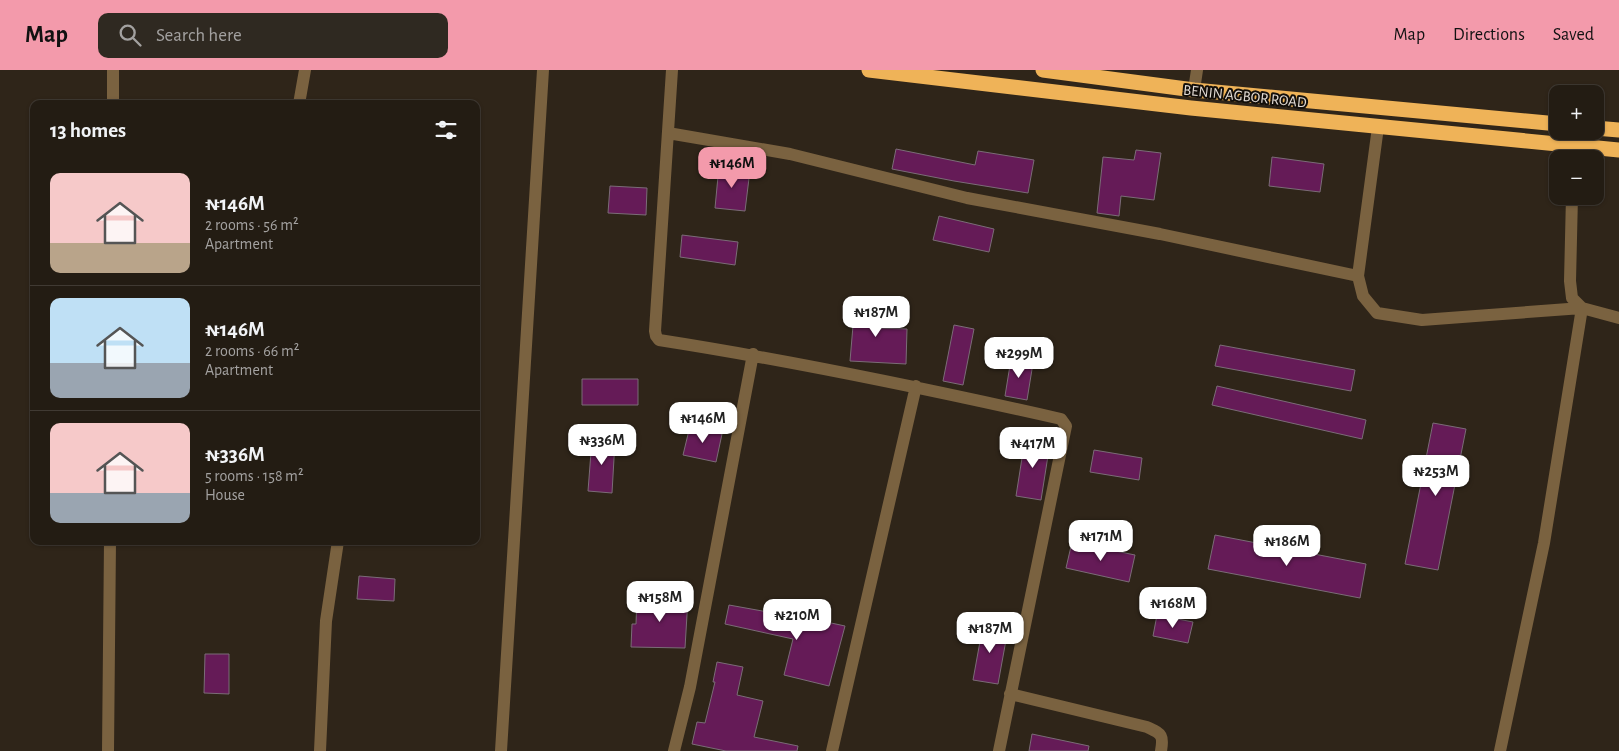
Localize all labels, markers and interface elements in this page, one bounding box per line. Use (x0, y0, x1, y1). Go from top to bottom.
search box (98, 13, 448, 58)
icon: search (116, 21, 144, 49)
text: Map (25, 23, 68, 47)
text: Search here (156, 26, 242, 45)
text: Map (1394, 26, 1425, 44)
text: Directions (1453, 26, 1525, 44)
text: Saved (1553, 26, 1594, 44)
street label: BENIN AGBOR ROAD (1183, 83, 1308, 110)
map controls (1549, 85, 1604, 205)
button: + (1549, 85, 1604, 140)
icon: filters (432, 116, 460, 144)
text: 13 homes (50, 120, 126, 141)
pin: ₦146M (697, 146, 767, 189)
button: − (1549, 150, 1604, 205)
text: ₦146M (709, 155, 755, 171)
icon: home (90, 193, 150, 253)
text: ₦146M (205, 193, 265, 214)
text: 2 rooms · 56 m² (205, 217, 299, 233)
text: Apartment (205, 236, 273, 252)
pin: ₦187M (841, 296, 911, 338)
text: ₦187M (854, 304, 898, 320)
icon: home (90, 318, 150, 378)
text: ₦146M (205, 319, 265, 340)
pin: ₦299M (984, 336, 1054, 379)
text: 2 rooms · 66 m² (205, 343, 299, 359)
text: ₦299M (995, 345, 1043, 361)
text: Apartment (205, 362, 273, 378)
pin: ₦146M (668, 402, 738, 444)
text: ₦146M (680, 410, 726, 426)
pin: ₦336M (567, 424, 637, 466)
pin: ₦417M (998, 426, 1068, 469)
text: ₦336M (579, 432, 625, 448)
text: ₦417M (1011, 435, 1055, 451)
icon: home (90, 443, 150, 503)
text: ₦336M (205, 444, 265, 465)
pin: ₦253M (1401, 454, 1471, 497)
text: ₦253M (1413, 463, 1459, 479)
text: 5 rooms · 158 m² (205, 468, 304, 484)
text: House (205, 487, 245, 503)
pin: ₦171M (1066, 520, 1136, 562)
pin: ₦186M (1252, 524, 1322, 567)
text: ₦171M (1080, 528, 1122, 544)
text: ₦186M (1264, 533, 1310, 549)
pin: ₦158M (625, 580, 695, 623)
pin: ₦168M (1138, 586, 1208, 629)
text: ₦158M (638, 589, 682, 605)
text: ₦168M (1150, 595, 1196, 611)
pin: ₦210M (762, 598, 832, 641)
text: ₦210M (774, 607, 820, 623)
pin: ₦187M (955, 612, 1025, 654)
text: ₦187M (968, 620, 1012, 636)

